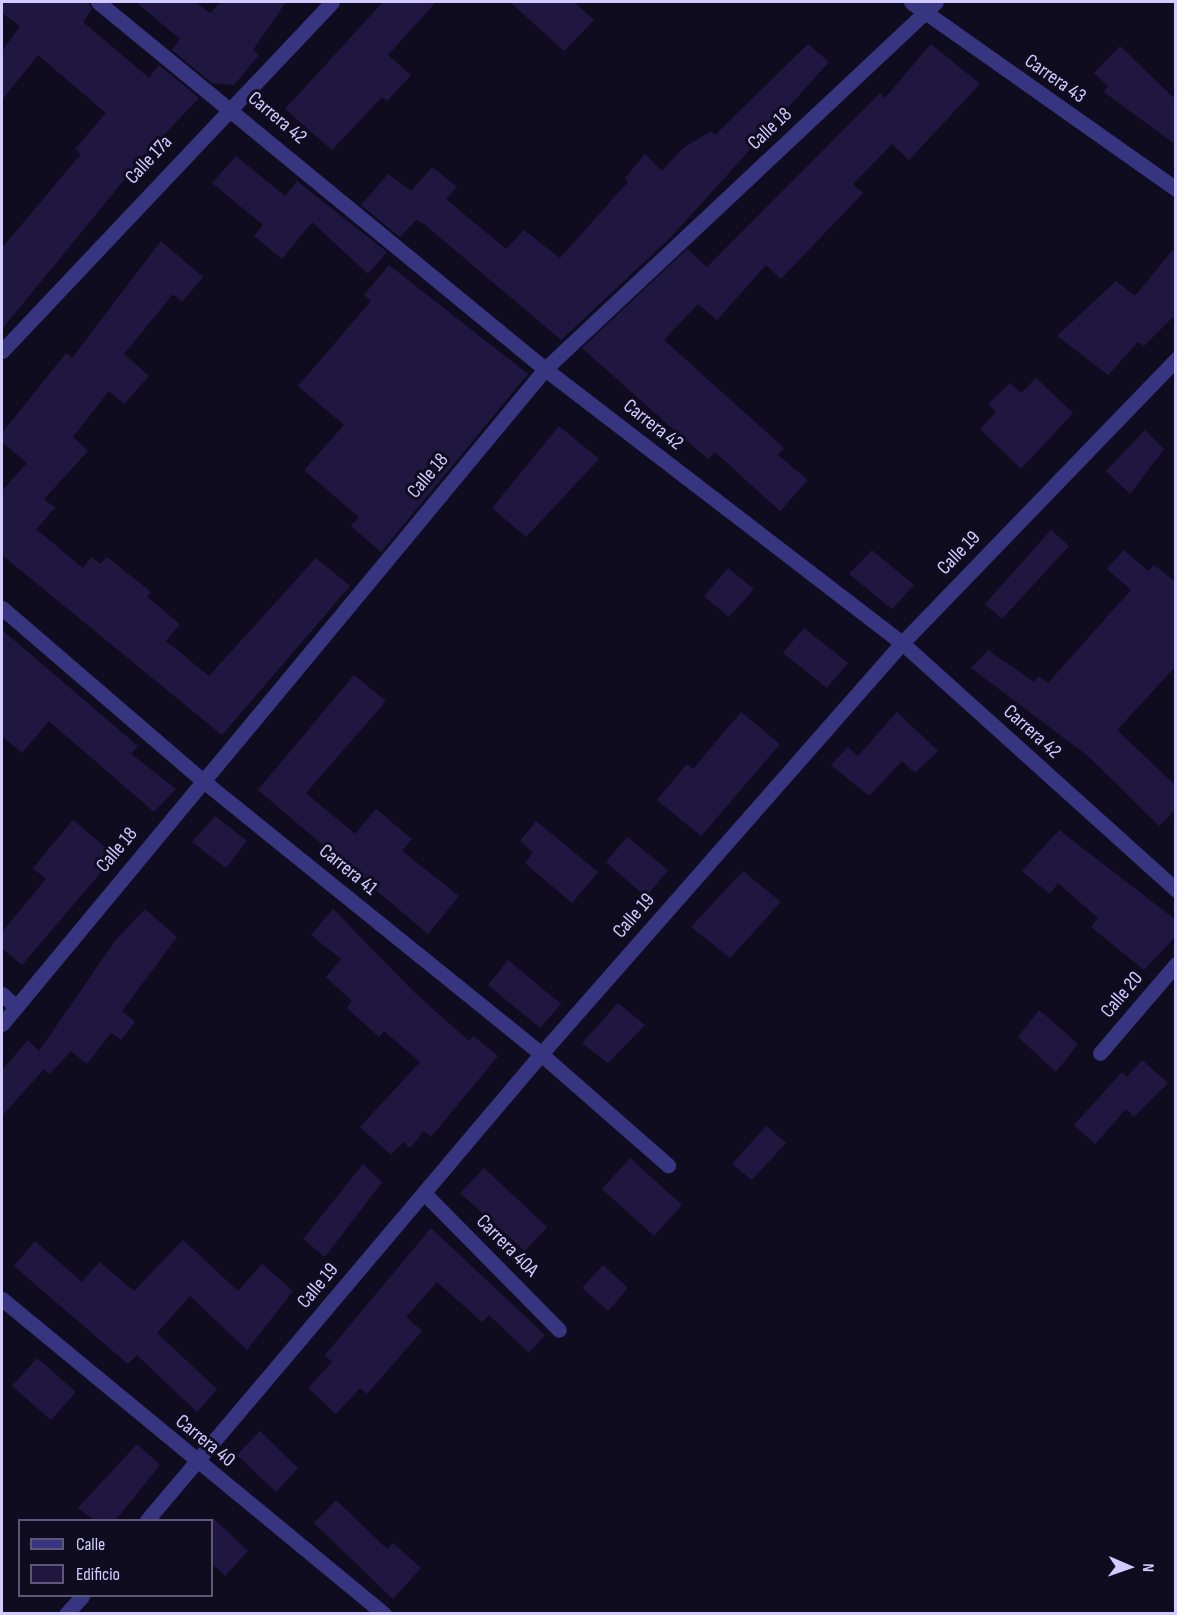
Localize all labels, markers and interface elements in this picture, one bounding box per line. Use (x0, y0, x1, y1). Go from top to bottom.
street label: Carrera 43 (1020, 49, 1090, 109)
street label: Carrera 42 (243, 87, 311, 149)
street label: Calle 18 (743, 103, 797, 155)
street label: Calle 17a (120, 131, 178, 189)
street label: Carrera 42 (618, 394, 688, 456)
street label: Calle 18 (402, 449, 454, 503)
street label: Calle 19 (932, 526, 986, 580)
street label: Carrera 42 (998, 700, 1066, 764)
street label: Calle 18 (91, 823, 143, 877)
street label: Carrera 41 (314, 839, 382, 901)
street label: Calle 19 (608, 889, 660, 943)
street label: Calle 20 (1096, 967, 1148, 1023)
street label: Carrera 40A (471, 1210, 543, 1282)
street label: Calle 19 (292, 1259, 344, 1313)
street label: Carrera 40 (170, 1410, 240, 1472)
legend (18, 1519, 213, 1597)
text: Calle (76, 1534, 105, 1555)
north arrow (1099, 1537, 1159, 1597)
text: N (1138, 1563, 1157, 1572)
text: Edificio (76, 1564, 120, 1585)

